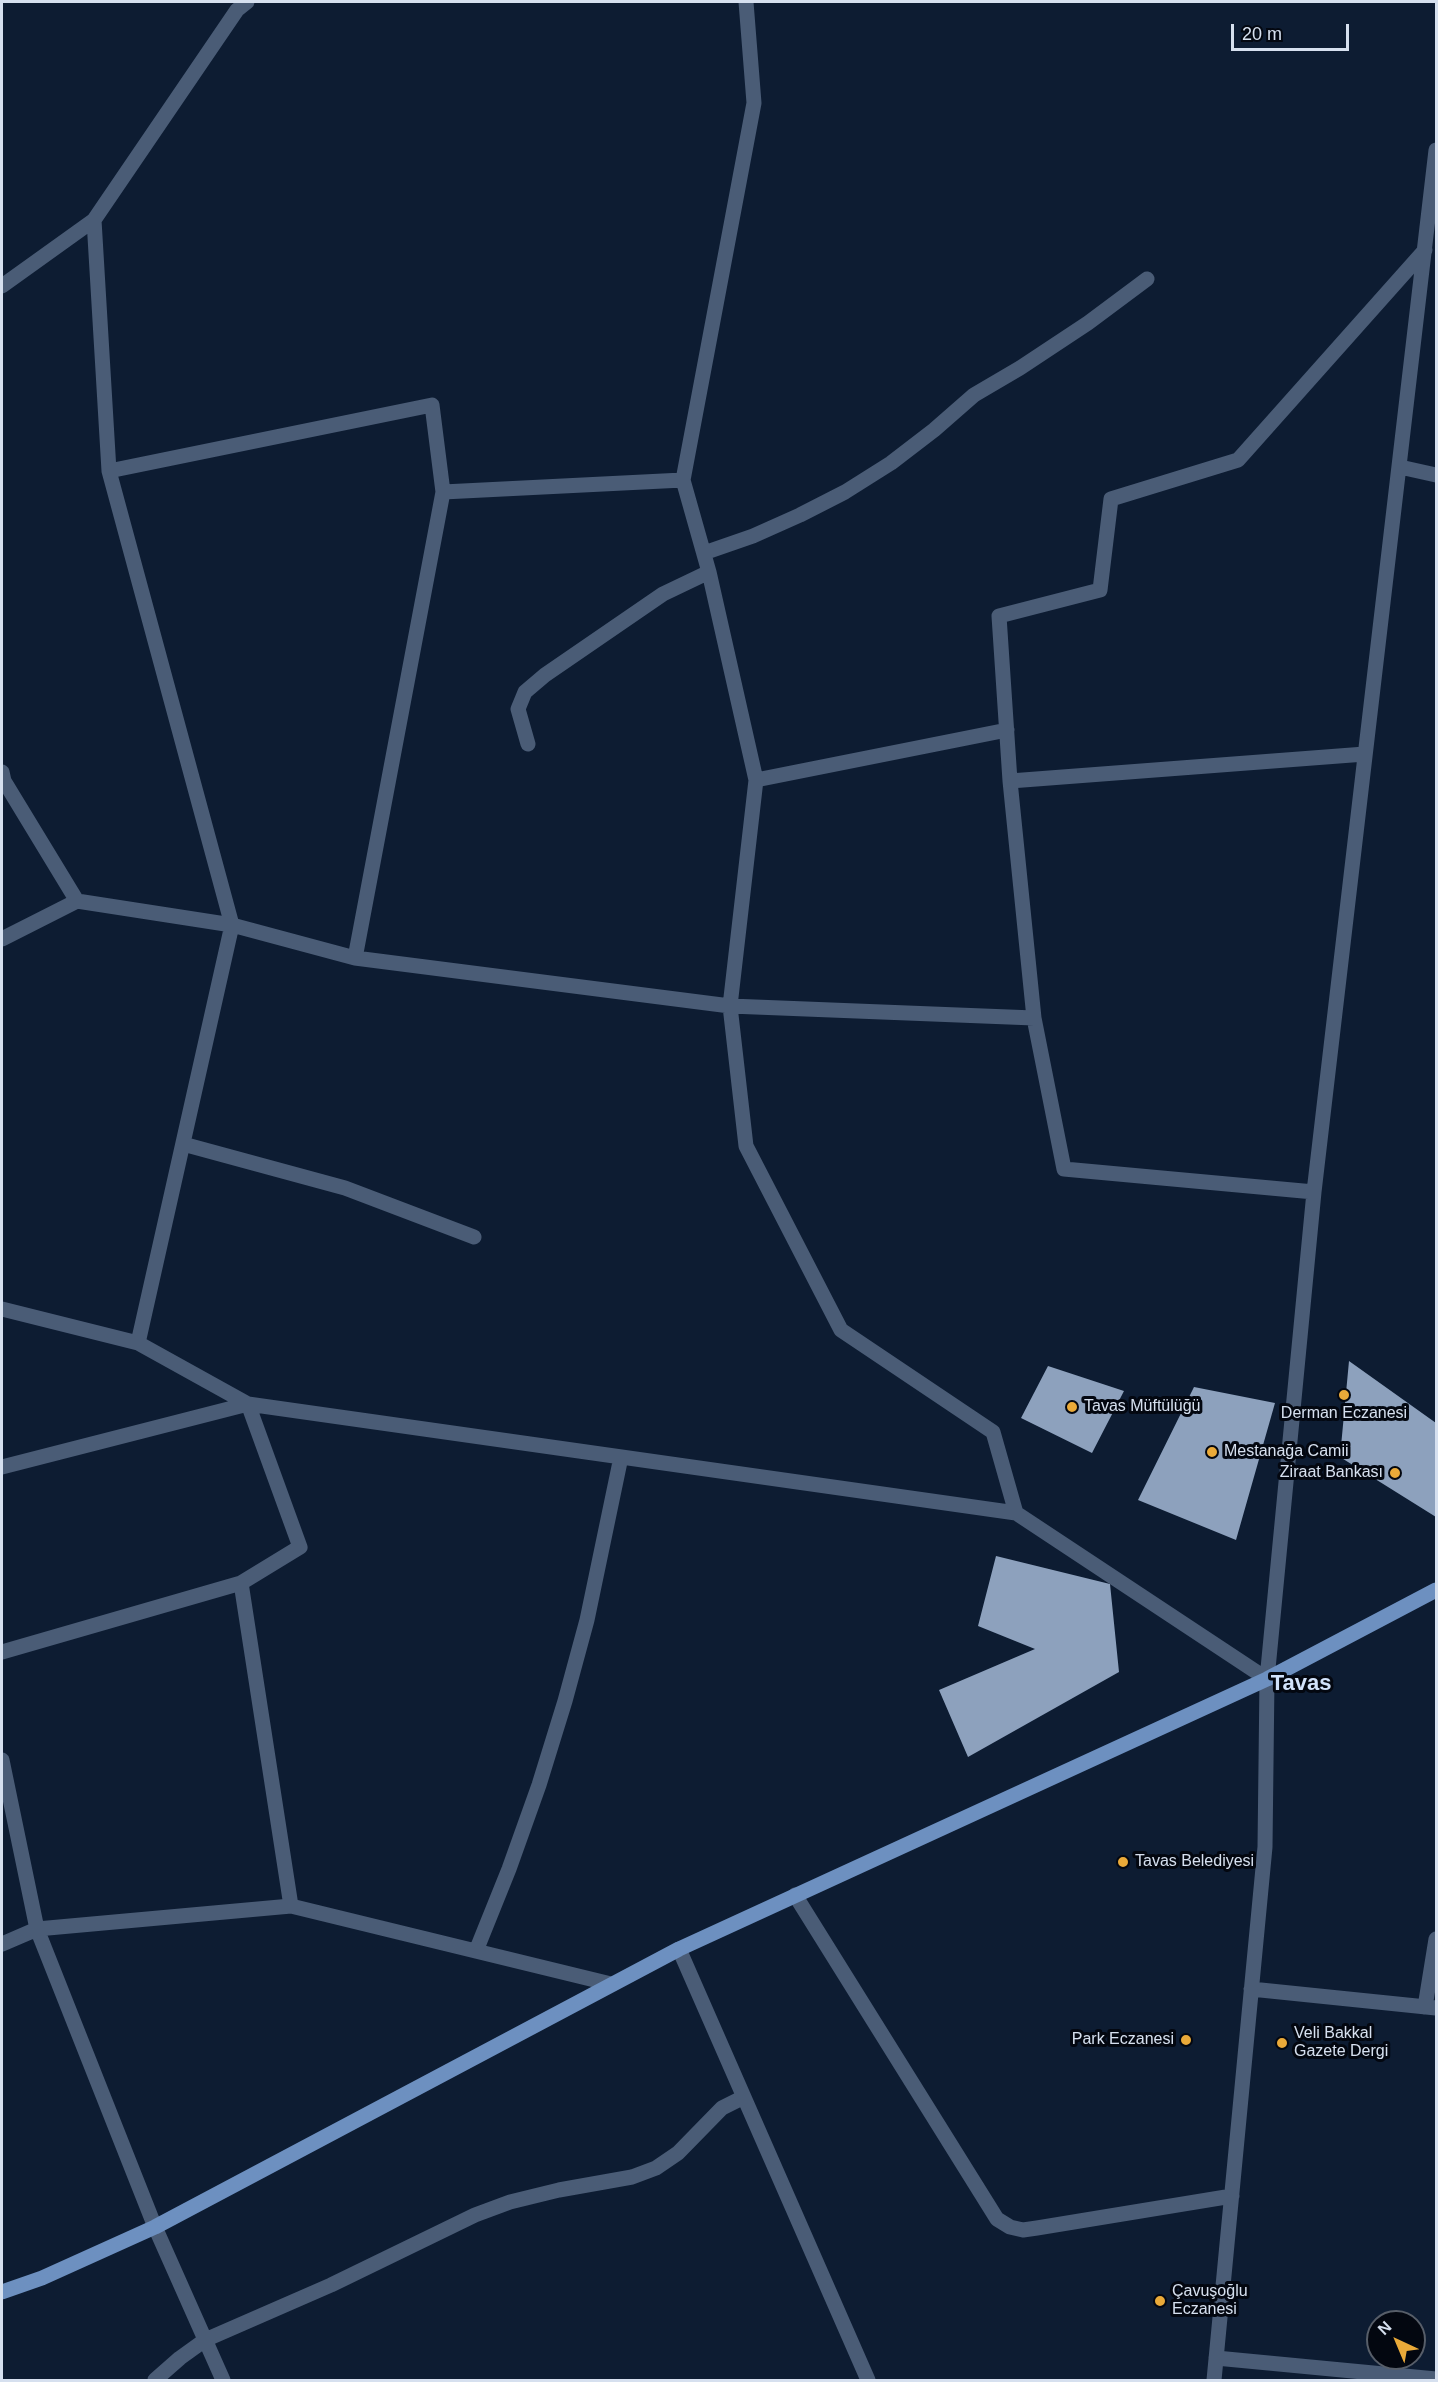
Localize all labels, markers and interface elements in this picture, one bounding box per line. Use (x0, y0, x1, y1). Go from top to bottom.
scale bar (1234, 12, 1352, 50)
text: 20 m (1242, 24, 1282, 44)
marker: Derman Eczanesi (1337, 1388, 1351, 1402)
place label: Tavas Müftülüğü (1084, 1397, 1201, 1417)
marker: Tavas Müftülüğü (1065, 1400, 1079, 1414)
place label: Derman Eczanesi (1281, 1404, 1407, 1424)
place label: Mestanağa Camii (1224, 1442, 1348, 1462)
marker: Mestanağa Camii (1205, 1445, 1219, 1459)
place label: Ziraat Bankası (1280, 1463, 1383, 1483)
marker: Ziraat Bankası (1388, 1466, 1402, 1480)
district label: Tavas (1271, 1671, 1331, 1697)
place label: Tavas Belediyesi (1135, 1852, 1254, 1872)
marker: Tavas Belediyesi (1116, 1855, 1130, 1869)
place label: Veli Bakkal Gazete Dergi (1294, 2024, 1388, 2062)
place label: Park Eczanesi (1072, 2030, 1174, 2050)
marker: Park Eczanesi (1179, 2033, 1193, 2047)
marker: Veli Bakkal Gazete Dergi (1275, 2036, 1289, 2050)
place label: Çavuşoğlu Eczanesi (1172, 2282, 1248, 2320)
marker: Çavuşoğlu Eczanesi (1153, 2294, 1167, 2308)
north arrow (1366, 2310, 1426, 2370)
text: N (1374, 2318, 1395, 2338)

